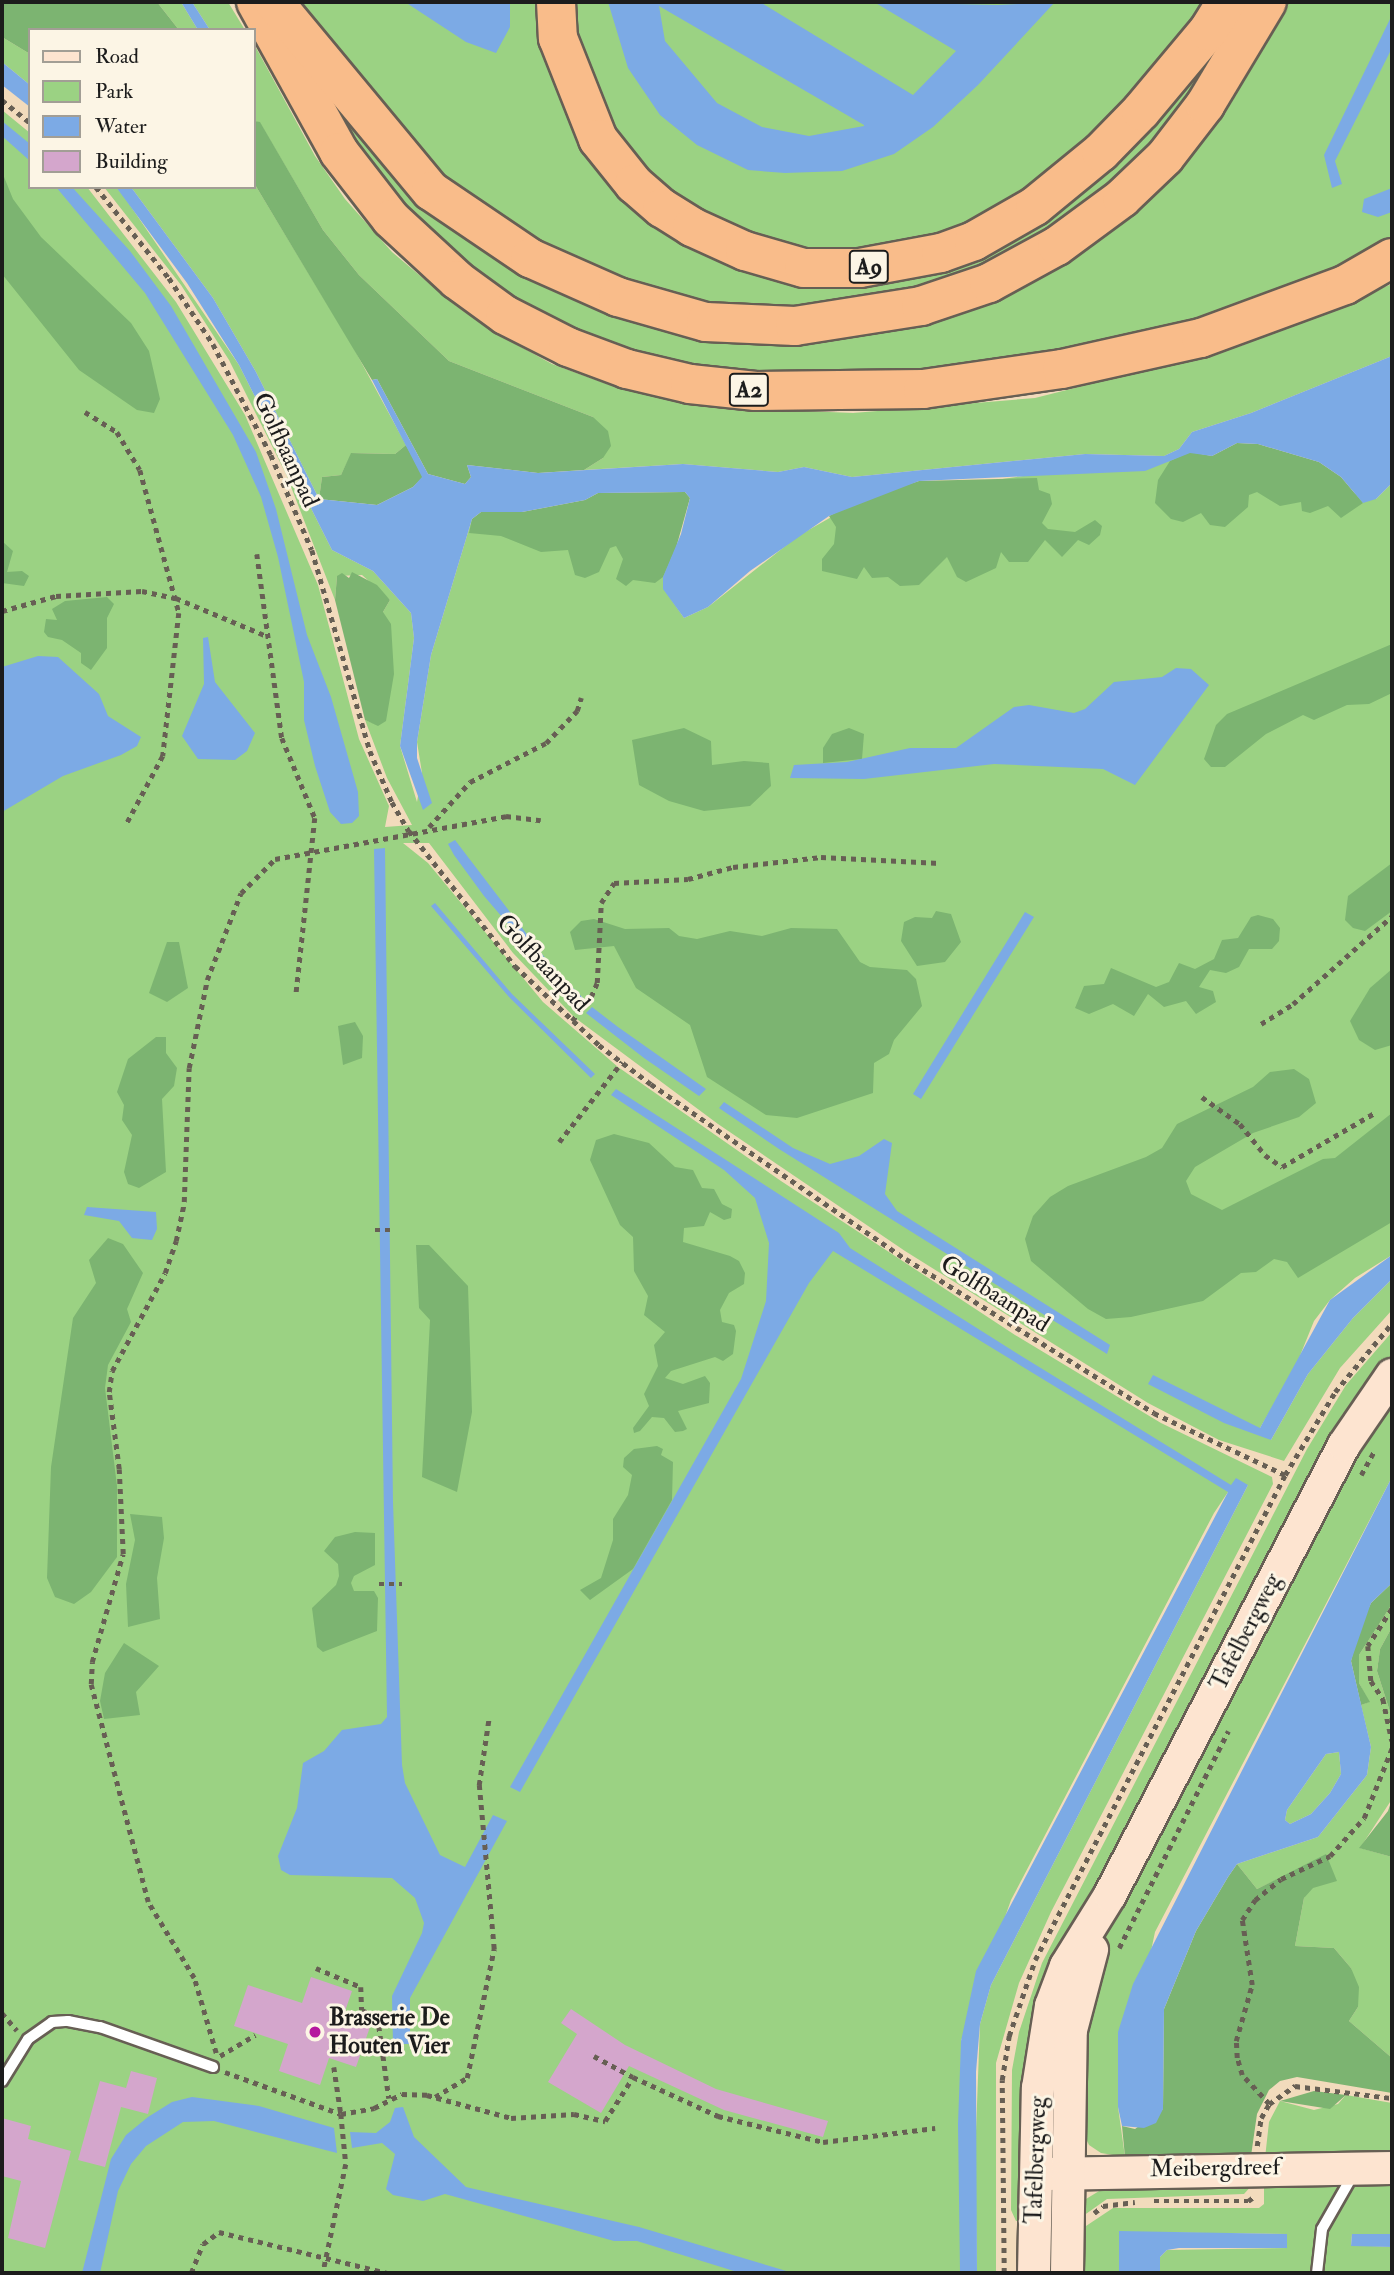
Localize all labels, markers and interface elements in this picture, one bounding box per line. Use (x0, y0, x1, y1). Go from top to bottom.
legend (28, 28, 256, 189)
text: Road (95, 43, 139, 70)
text: Park (95, 78, 133, 105)
text: Water (95, 113, 147, 140)
text: Building (95, 148, 168, 175)
road number: A9 (848, 248, 890, 286)
road number: A2 (728, 370, 770, 410)
street label: Golfbaanpad (247, 388, 325, 512)
street label: Golfbaanpad (490, 908, 596, 1018)
street label: Golfbaanpad (935, 1249, 1055, 1339)
street label: Tafelbergweg (1204, 1569, 1288, 1695)
place label: Brasserie De Houten Vier (329, 2004, 450, 2060)
marker: Brasserie De Houten Vier (307, 2024, 323, 2040)
street label: Tafelbergweg (1019, 2096, 1053, 2224)
street label: Meibergdreef (1150, 2152, 1280, 2184)

